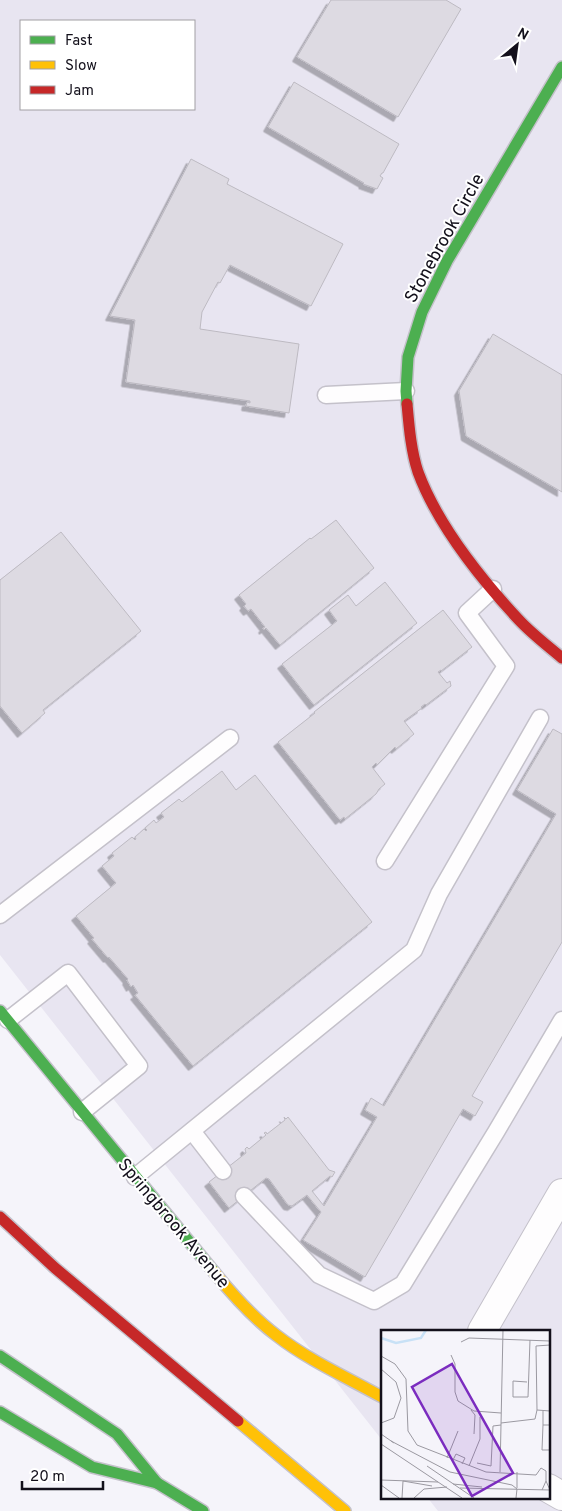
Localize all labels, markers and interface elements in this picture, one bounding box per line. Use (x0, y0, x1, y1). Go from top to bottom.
legend (20, 20, 195, 110)
north arrow (492, 20, 542, 70)
text: N (514, 25, 531, 45)
text: Fast (65, 32, 93, 51)
text: Slow (65, 57, 97, 76)
text: Jam (65, 82, 94, 101)
street label: Stonebrook Circle (400, 170, 490, 307)
street label: Springbrook Avenue (112, 1154, 234, 1294)
inset map (381, 1330, 550, 1498)
scale bar (22, 1458, 104, 1490)
text: 20 m (30, 1468, 65, 1487)

